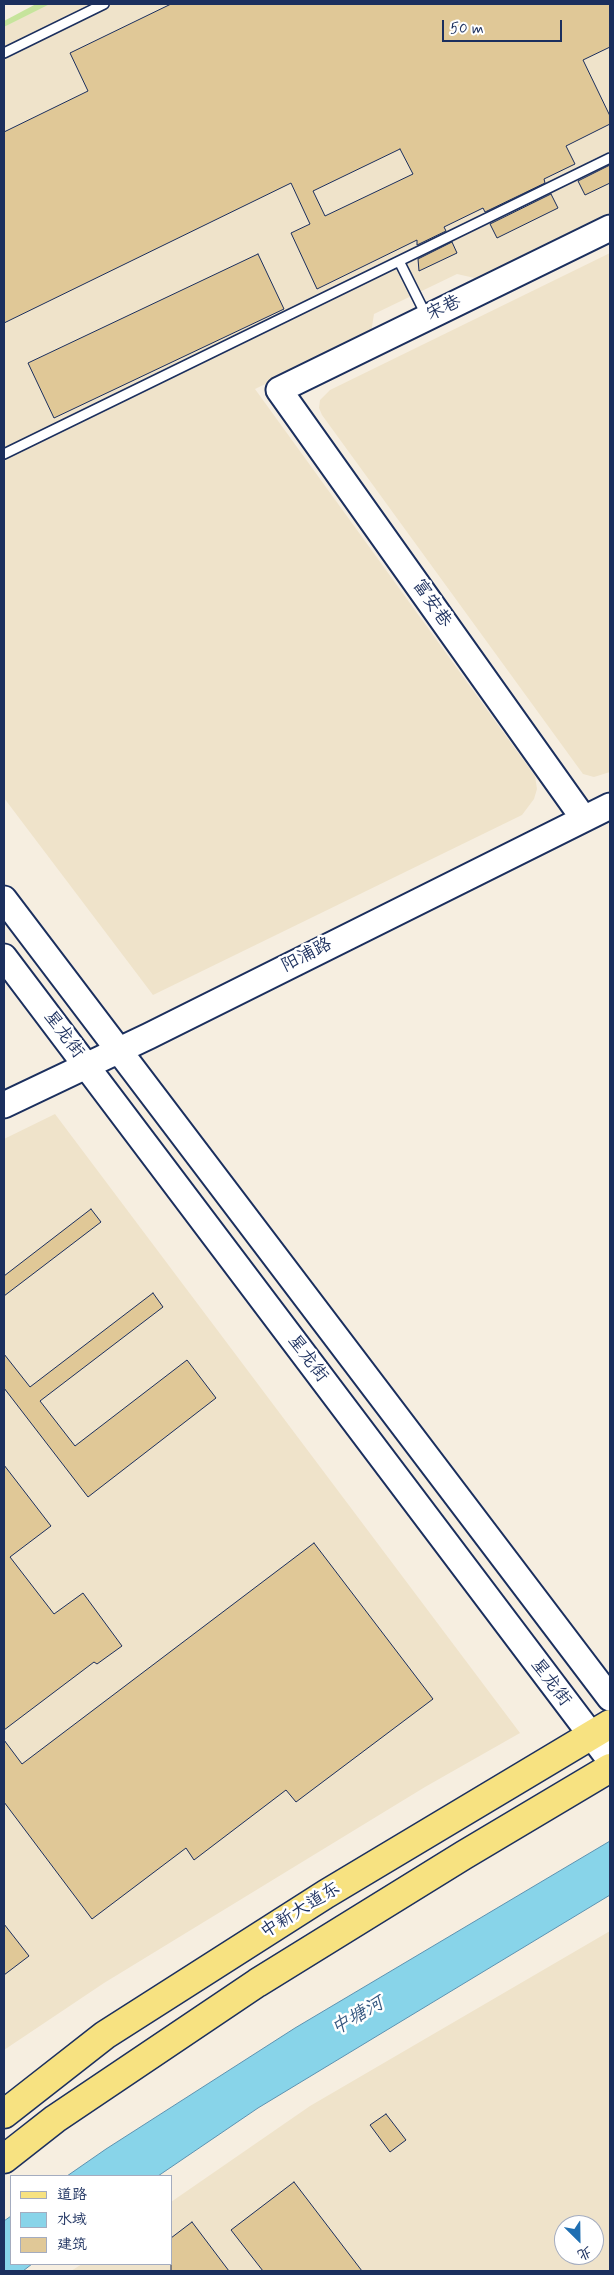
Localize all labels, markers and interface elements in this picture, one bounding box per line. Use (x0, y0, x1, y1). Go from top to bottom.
scale bar (444, 10, 564, 42)
text: 50 m (450, 19, 484, 39)
street label: 宋巷 (423, 291, 465, 327)
street label: 富安巷 (407, 576, 455, 632)
street label: 阳浦路 (278, 934, 336, 978)
street label: 星龙街 (38, 1007, 88, 1063)
street label: 星龙街 (282, 1331, 332, 1387)
street label: 星龙街 (525, 1655, 575, 1711)
street label: 中新大道东 (257, 1878, 345, 1944)
water label: 中塘河 (328, 1993, 388, 2041)
legend (10, 2175, 172, 2265)
text: 道路 (57, 2185, 87, 2205)
text: 水域 (57, 2210, 87, 2230)
north arrow (554, 2215, 604, 2265)
text: 建筑 (57, 2235, 87, 2255)
text: 北 (575, 2242, 594, 2264)

